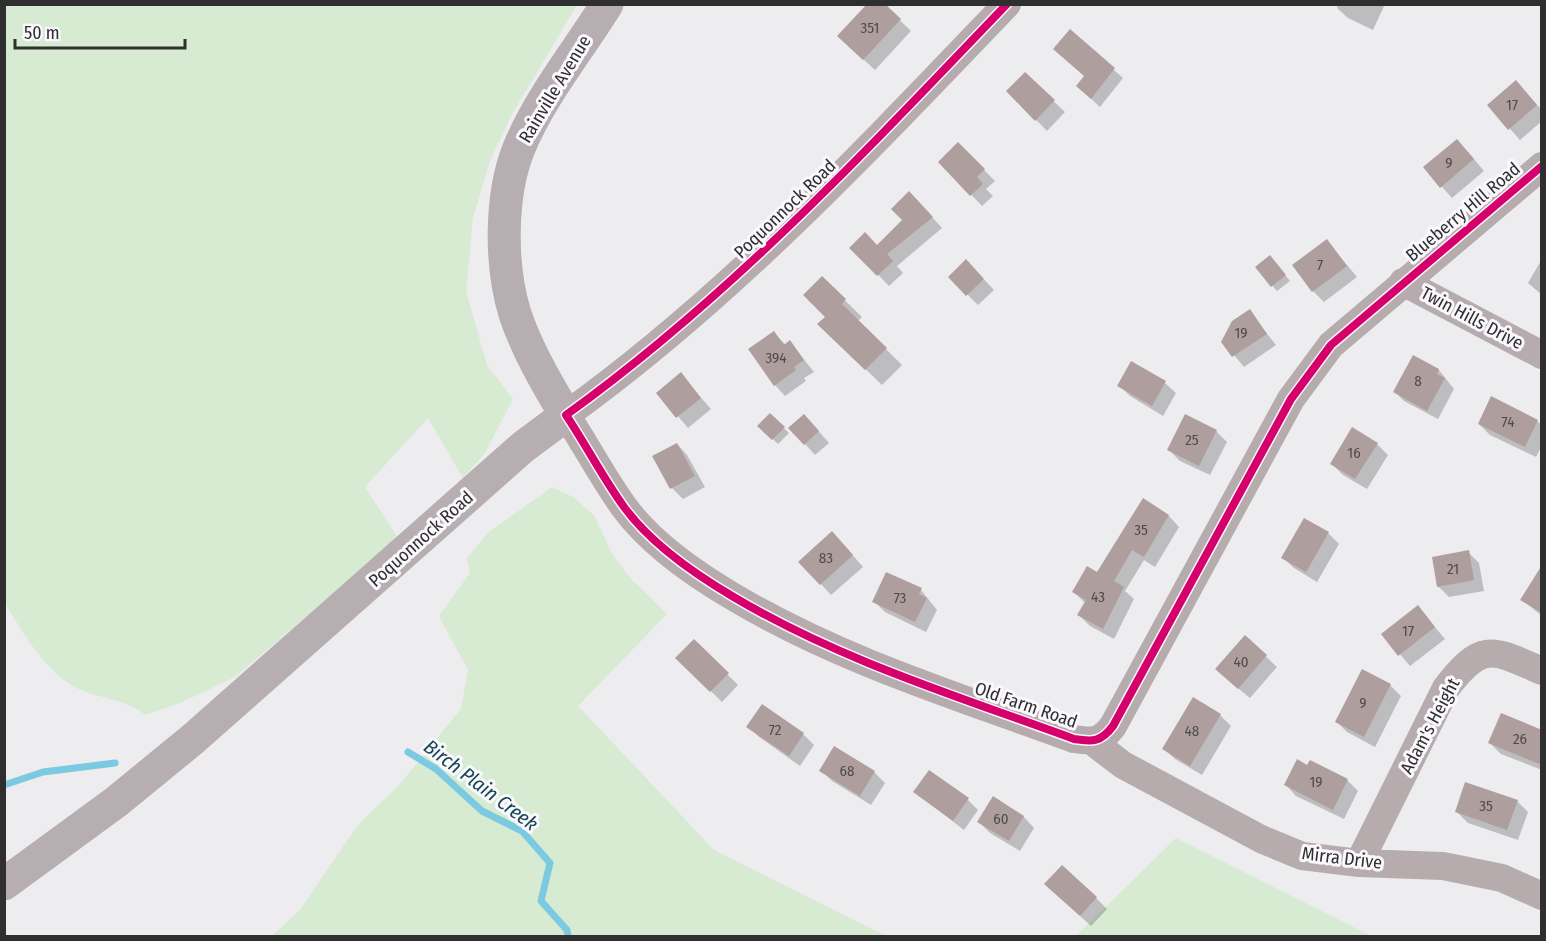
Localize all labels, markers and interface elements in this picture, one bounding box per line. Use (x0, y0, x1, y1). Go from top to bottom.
scale bar (15, 12, 184, 50)
house number: 351 (861, 19, 879, 37)
text: 50 m (24, 22, 60, 44)
street label: Rainville Avenue (514, 31, 596, 147)
house number: 17 (1506, 96, 1518, 114)
house number: 9 (1445, 154, 1453, 172)
street label: Poquonnock Road (730, 155, 840, 263)
street label: Blueberry Hill Road (1401, 158, 1525, 266)
house number: 7 (1317, 256, 1323, 274)
street label: Twin Hills Drive (1417, 282, 1527, 354)
house number: 19 (1234, 324, 1248, 342)
house number: 394 (765, 349, 787, 367)
house number: 8 (1414, 372, 1422, 390)
house number: 74 (1502, 413, 1514, 431)
house number: 25 (1185, 431, 1199, 449)
house number: 16 (1347, 444, 1361, 462)
street label: Poquonnock Road (364, 486, 478, 592)
house number: 35 (1134, 521, 1148, 539)
house number: 83 (819, 549, 833, 567)
house number: 21 (1447, 560, 1459, 578)
house number: 43 (1091, 588, 1105, 606)
house number: 73 (894, 589, 907, 607)
house number: 17 (1402, 622, 1414, 640)
house number: 40 (1233, 653, 1249, 671)
street label: Adam's Height (1396, 674, 1464, 778)
street label: Old Farm Road (972, 677, 1080, 733)
house number: 9 (1359, 694, 1367, 712)
house number: 72 (769, 721, 782, 739)
house number: 48 (1185, 722, 1199, 740)
house number: 26 (1513, 730, 1527, 748)
water label: Birch Plain Creek (419, 734, 543, 836)
house number: 68 (840, 762, 854, 780)
house number: 19 (1309, 773, 1323, 791)
house number: 35 (1479, 797, 1493, 815)
house number: 60 (993, 810, 1009, 828)
street label: Mirra Drive (1301, 842, 1383, 874)

